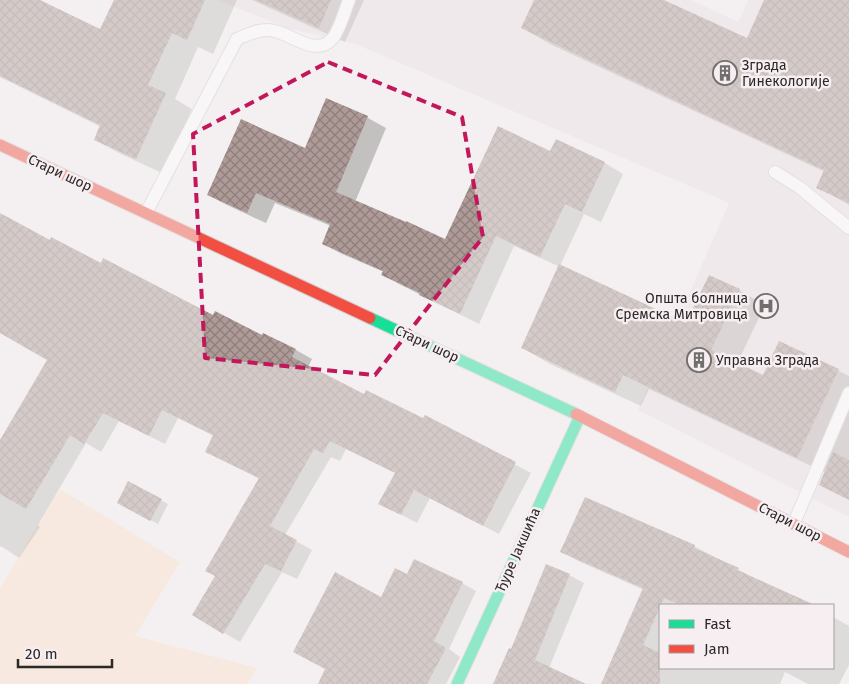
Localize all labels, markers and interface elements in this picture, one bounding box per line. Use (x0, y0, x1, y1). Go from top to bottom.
place label: Зграда Гинекологије (742, 57, 830, 90)
building icon: Зграда Гинекологије (712, 60, 738, 86)
street label: Стари шор (25, 151, 95, 195)
place label: Општа болница Сремска Митровица (616, 290, 748, 323)
hospital icon: Општа болница Сремска Митровица (753, 293, 779, 319)
street label: Стари шор (392, 322, 462, 366)
building icon: Управна Зграда (686, 347, 712, 373)
place label: Управна Зграда (716, 352, 819, 369)
street label: Стари шор (756, 499, 824, 545)
street label: Ђуре Јакшића (492, 505, 544, 595)
legend (659, 604, 834, 669)
text: Fast (704, 615, 731, 633)
scale bar (18, 636, 111, 668)
text: Jam (704, 640, 730, 658)
text: 20 m (25, 645, 58, 663)

